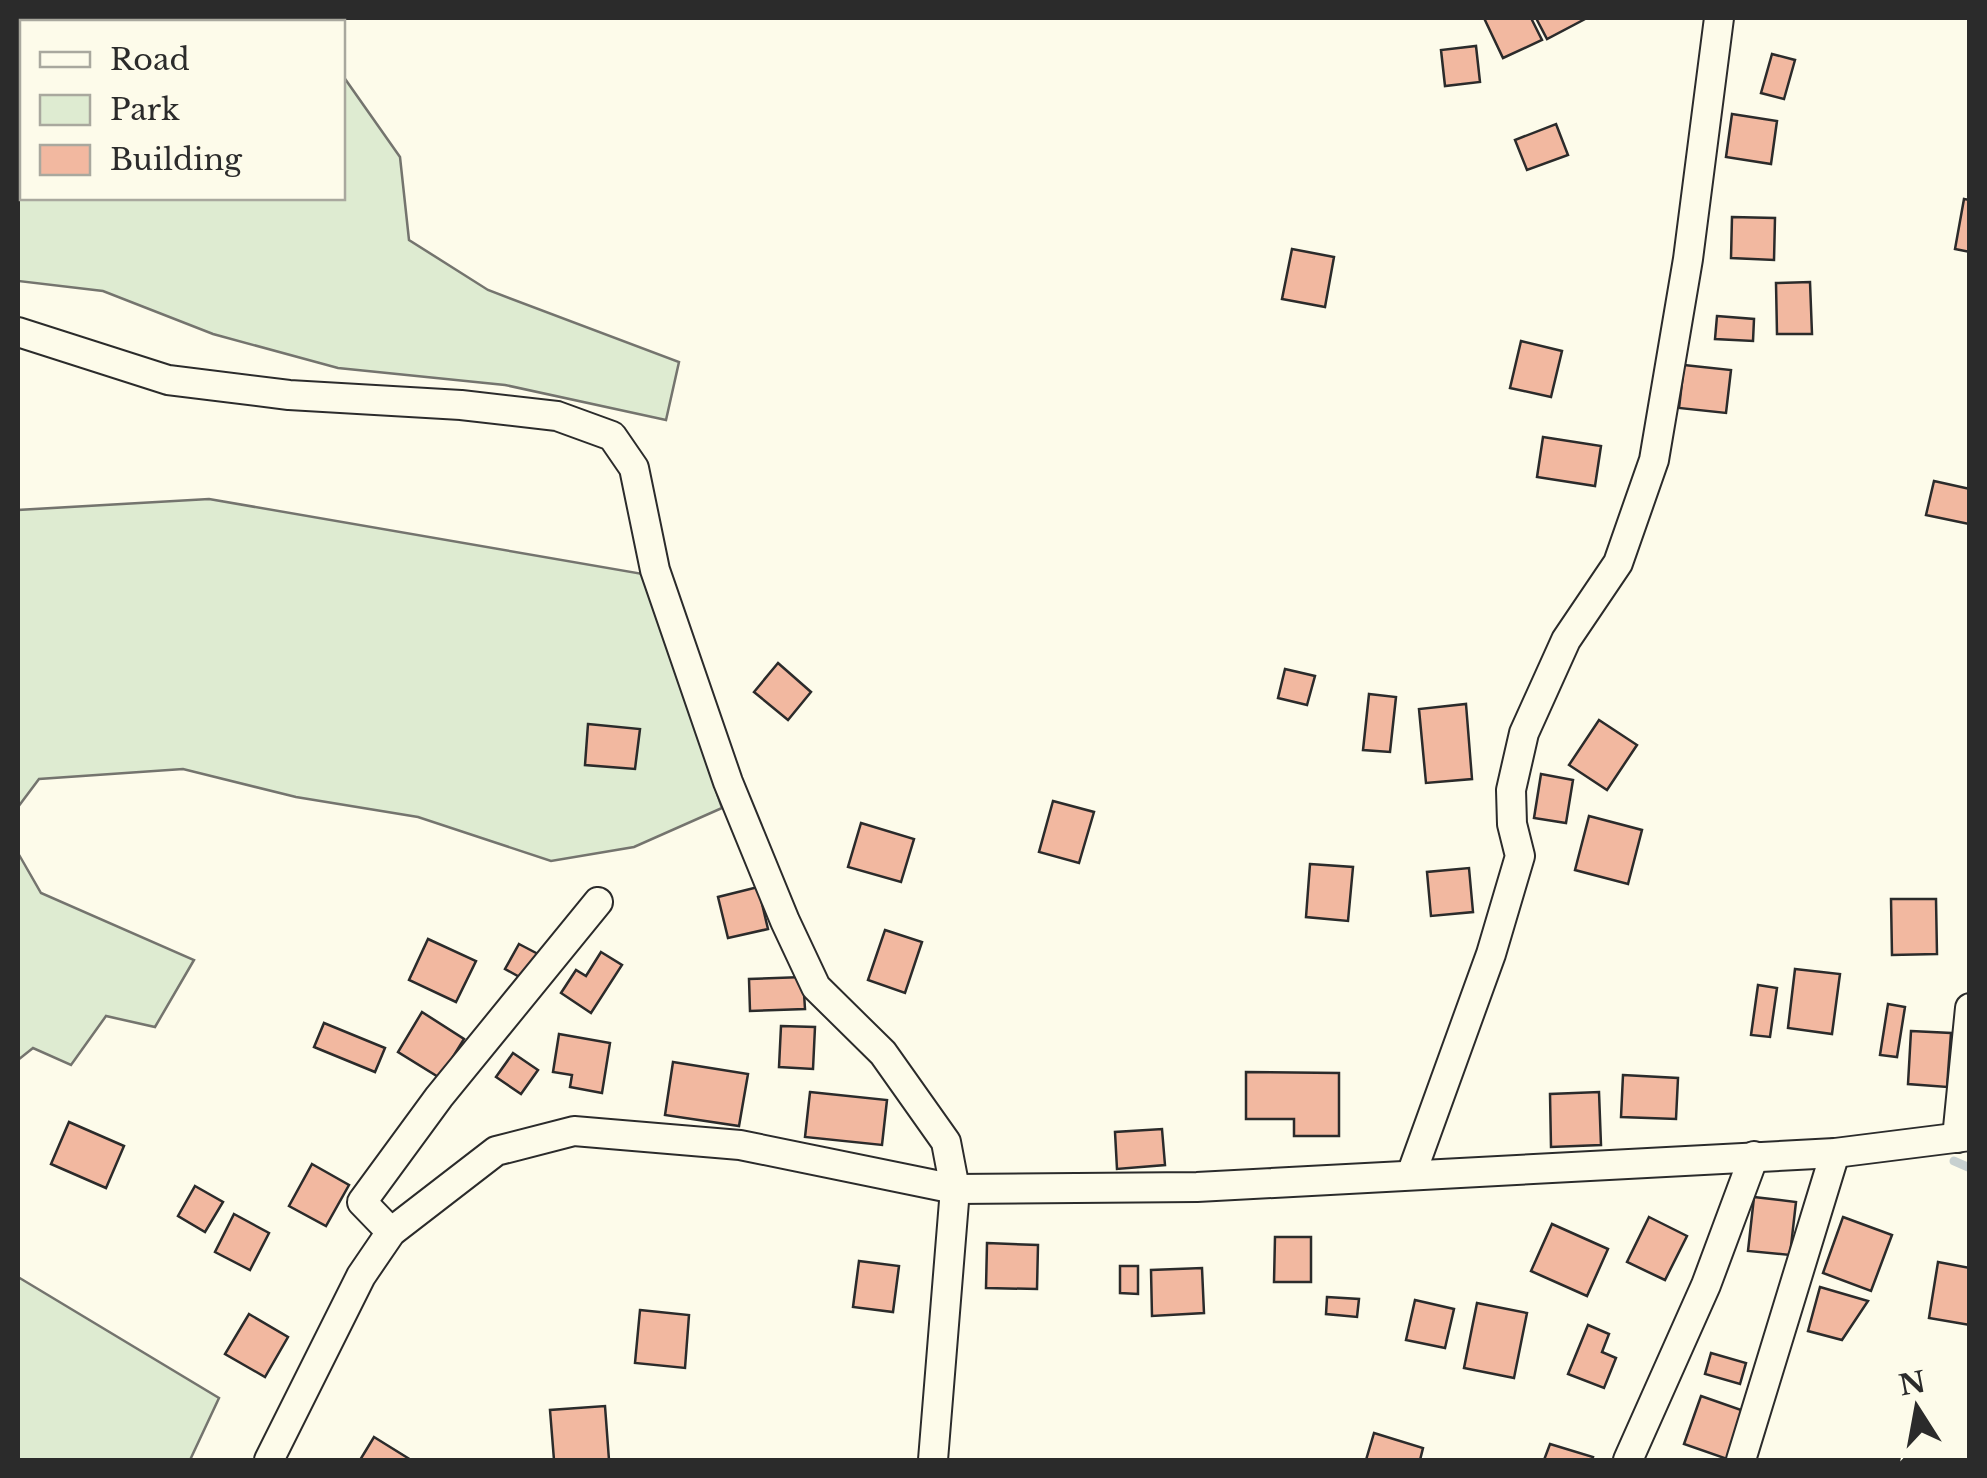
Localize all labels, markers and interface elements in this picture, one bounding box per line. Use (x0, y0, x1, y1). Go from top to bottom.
legend (20, 20, 345, 200)
text: Road (110, 41, 190, 78)
text: Park (110, 91, 180, 128)
text: Building (110, 141, 243, 178)
north arrow (1867, 1358, 1967, 1458)
text: N (1896, 1364, 1929, 1404)

